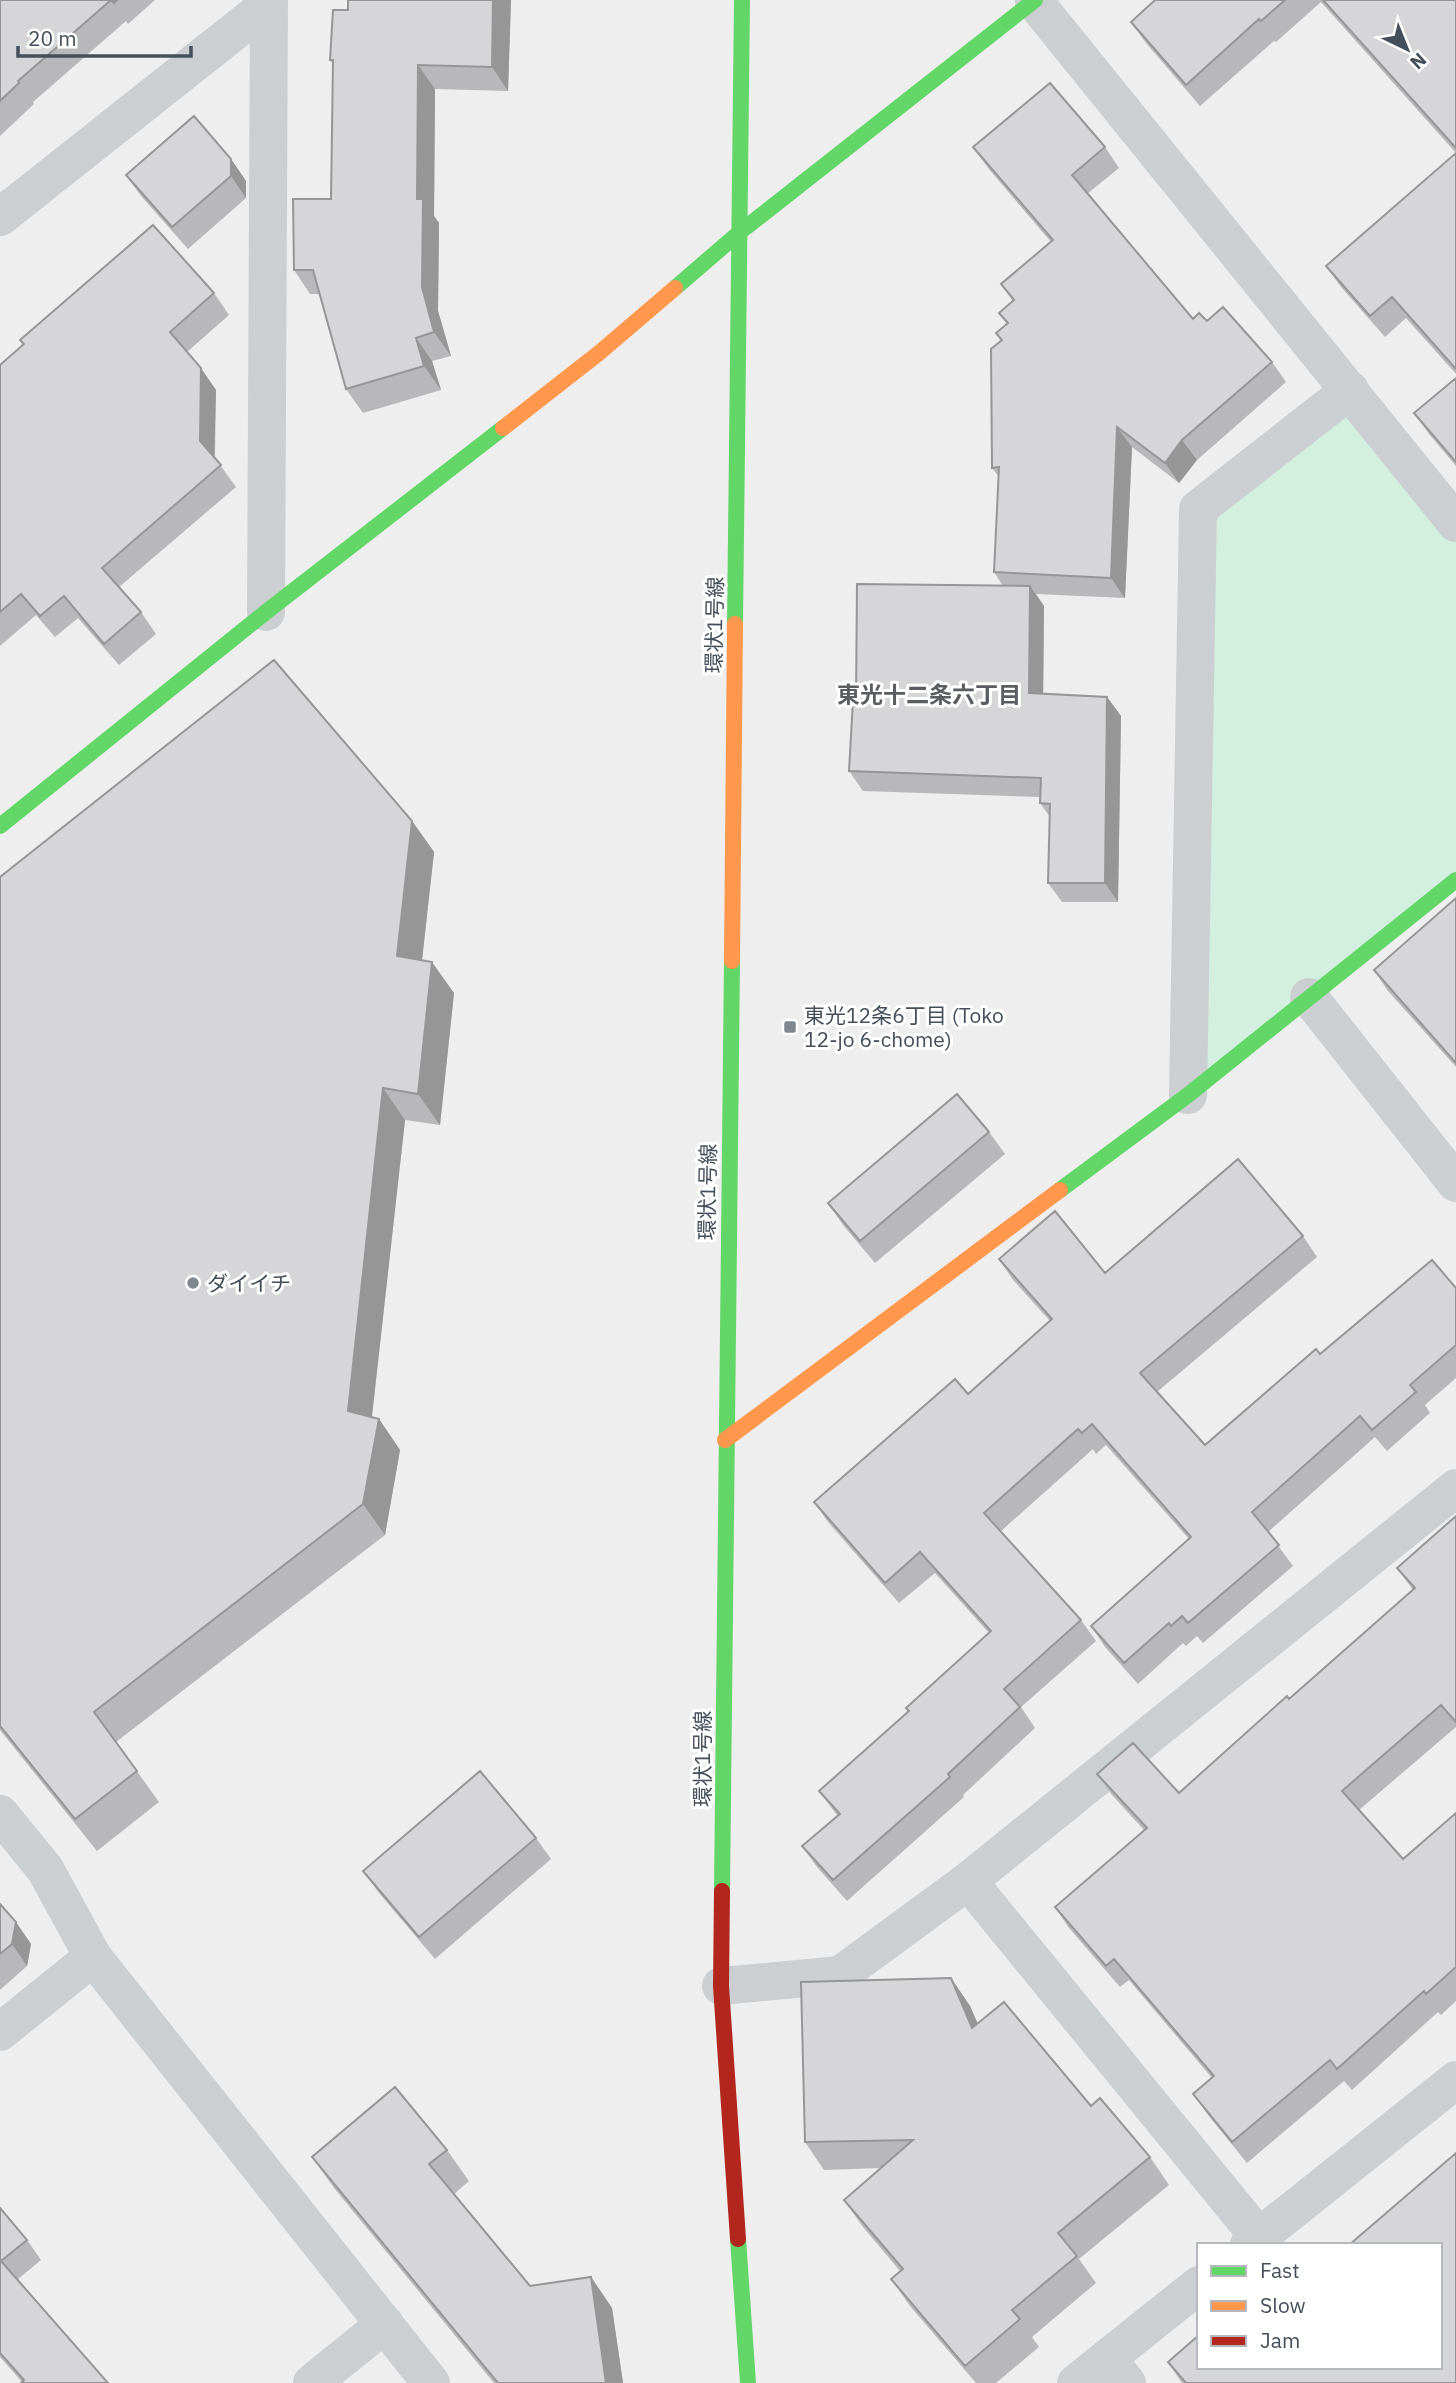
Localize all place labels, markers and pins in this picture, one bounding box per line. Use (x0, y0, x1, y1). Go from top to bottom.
place label: 東光12条6丁目 (Toko 12-jo 6-chome) (804, 1001, 1004, 1053)
marker: 東光12条6丁目 (Toko 12-jo 6-chome) (782, 1019, 798, 1035)
place label: ダイイチ (207, 1269, 291, 1297)
marker: ダイイチ (185, 1275, 201, 1291)

